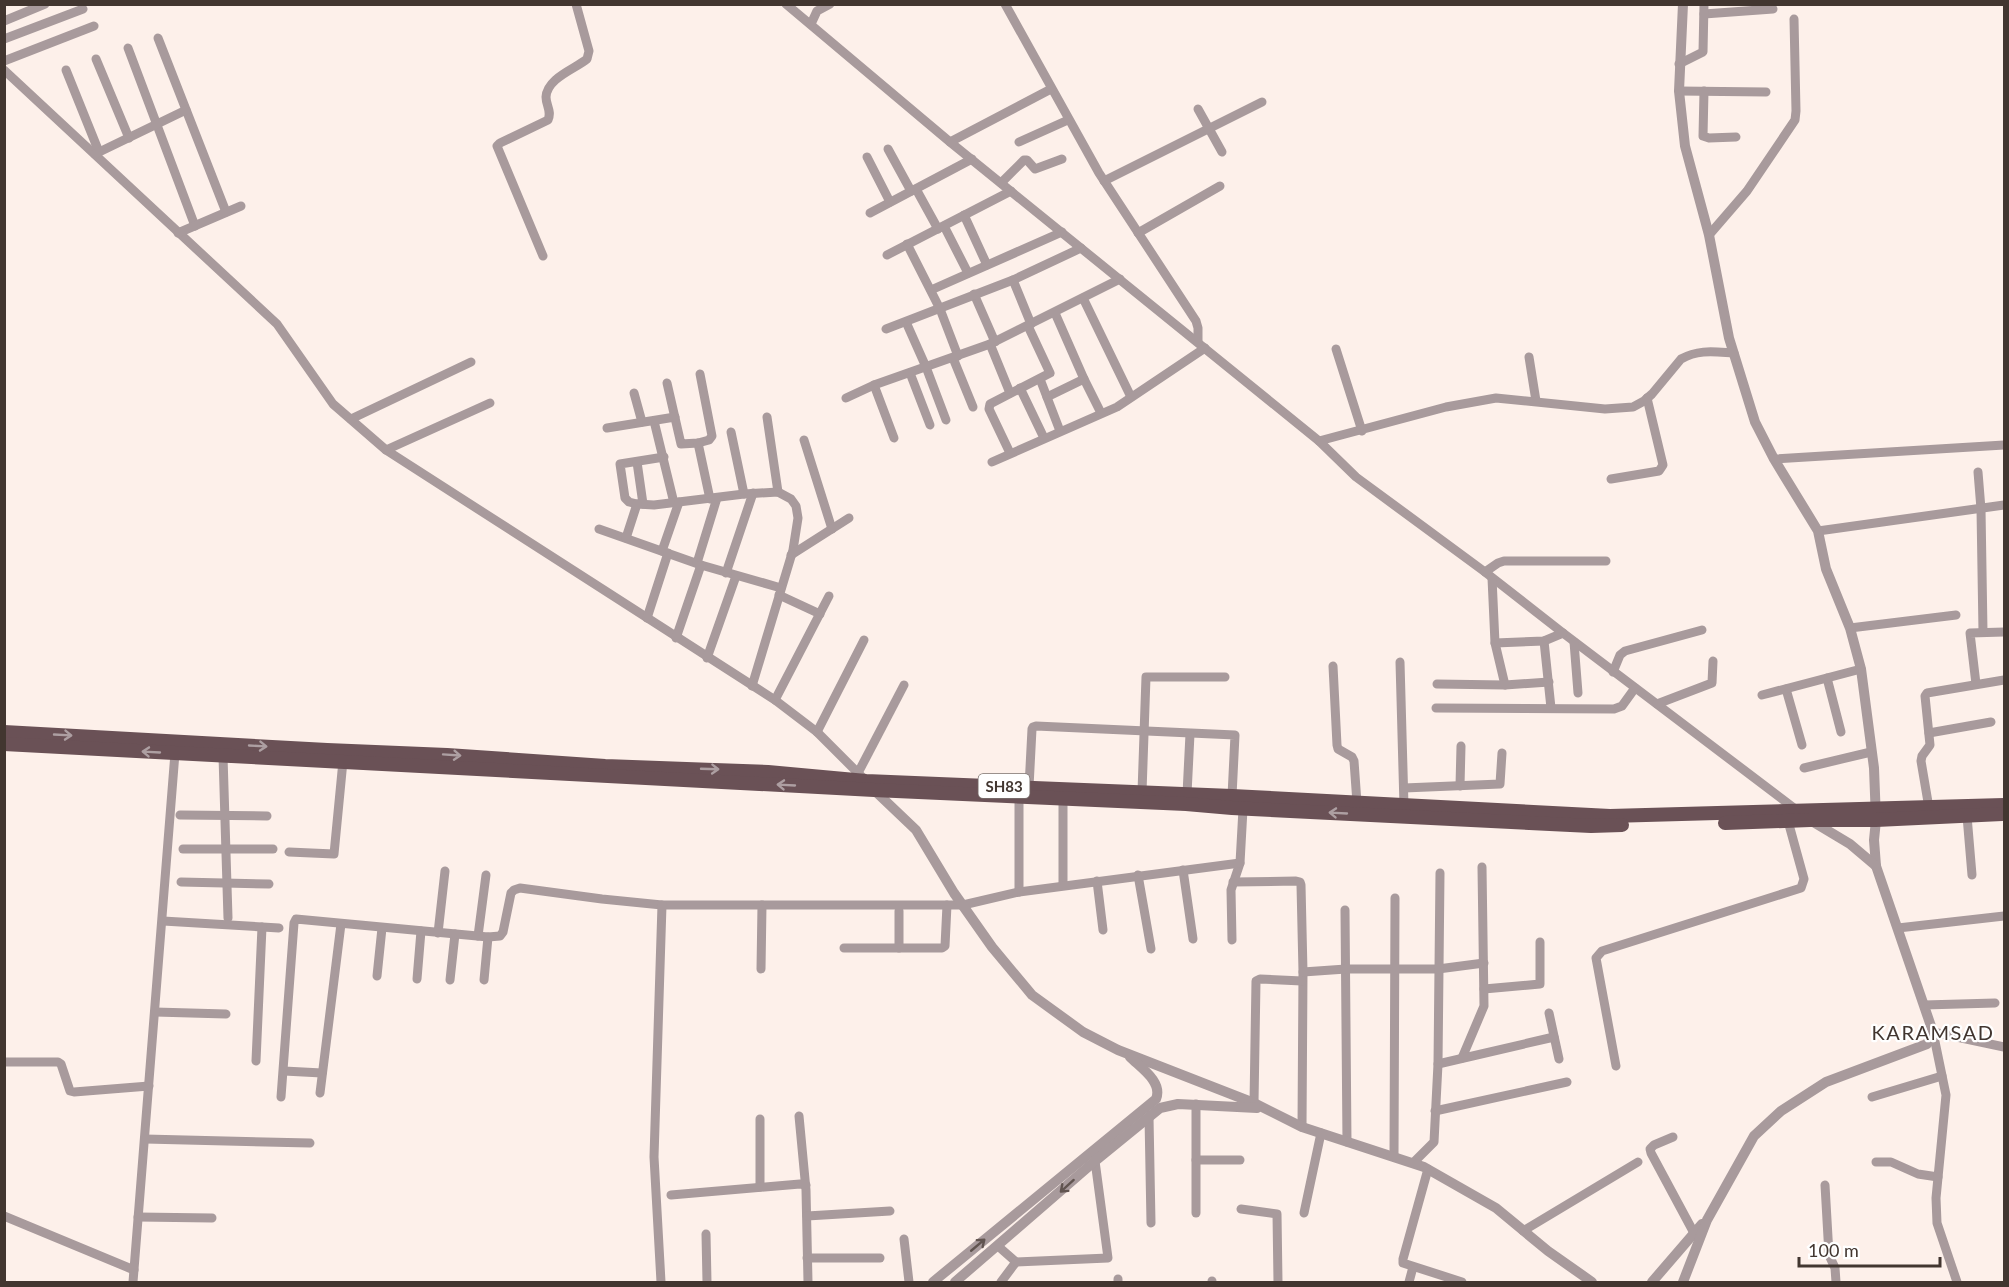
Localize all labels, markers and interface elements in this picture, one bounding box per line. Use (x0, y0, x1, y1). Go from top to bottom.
one-way arrow (52, 730, 72, 741)
one-way arrow (247, 740, 267, 751)
one-way arrow (142, 746, 162, 757)
one-way arrow (442, 750, 462, 761)
one-way arrow (699, 764, 719, 775)
road number: SH83 (978, 774, 1030, 798)
one-way arrow (777, 780, 797, 791)
one-way arrow (1328, 808, 1348, 819)
district label: KARAMSAD (1872, 1020, 1994, 1044)
one-way arrow (1059, 1179, 1074, 1193)
scale bar (1799, 1230, 1940, 1268)
one-way arrow (970, 1238, 985, 1252)
text: 100 m (1808, 1239, 1859, 1261)

